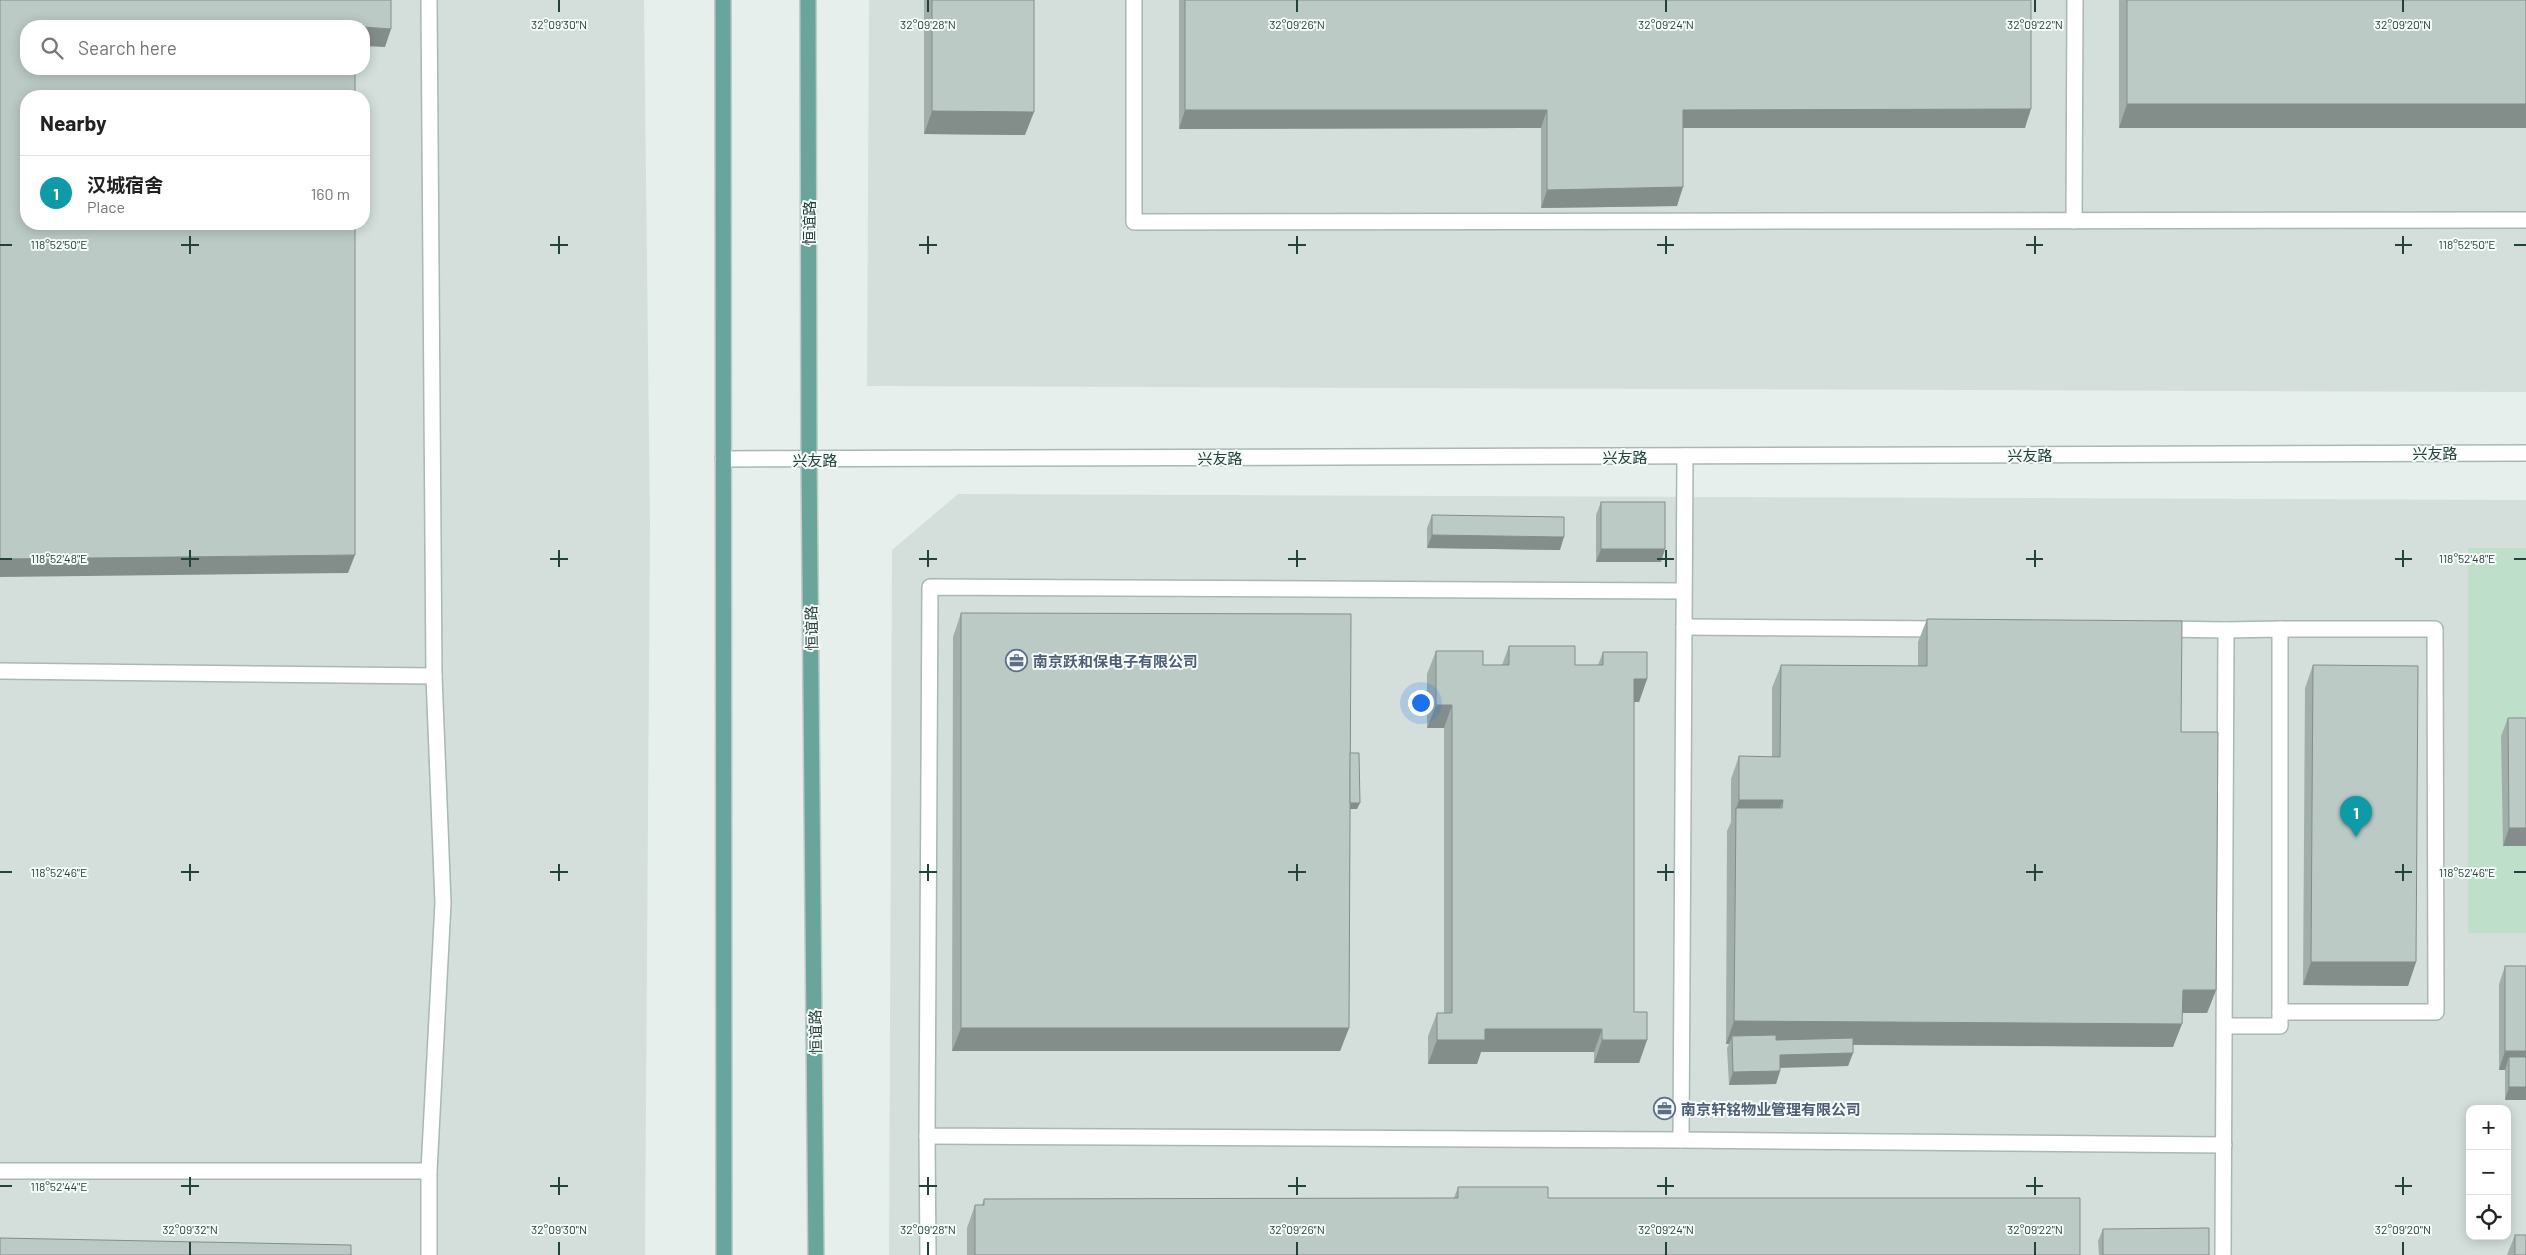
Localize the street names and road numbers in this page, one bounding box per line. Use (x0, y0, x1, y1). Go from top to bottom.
street label: 恒谊路 (800, 200, 818, 246)
street label: 兴友路 (2412, 444, 2458, 462)
street label: 兴友路 (2007, 446, 2053, 464)
street label: 兴友路 (1602, 448, 1648, 466)
street label: 兴友路 (1197, 449, 1243, 467)
street label: 兴友路 (792, 451, 838, 469)
street label: 恒谊路 (802, 605, 820, 651)
street label: 恒谊路 (806, 1009, 824, 1055)

